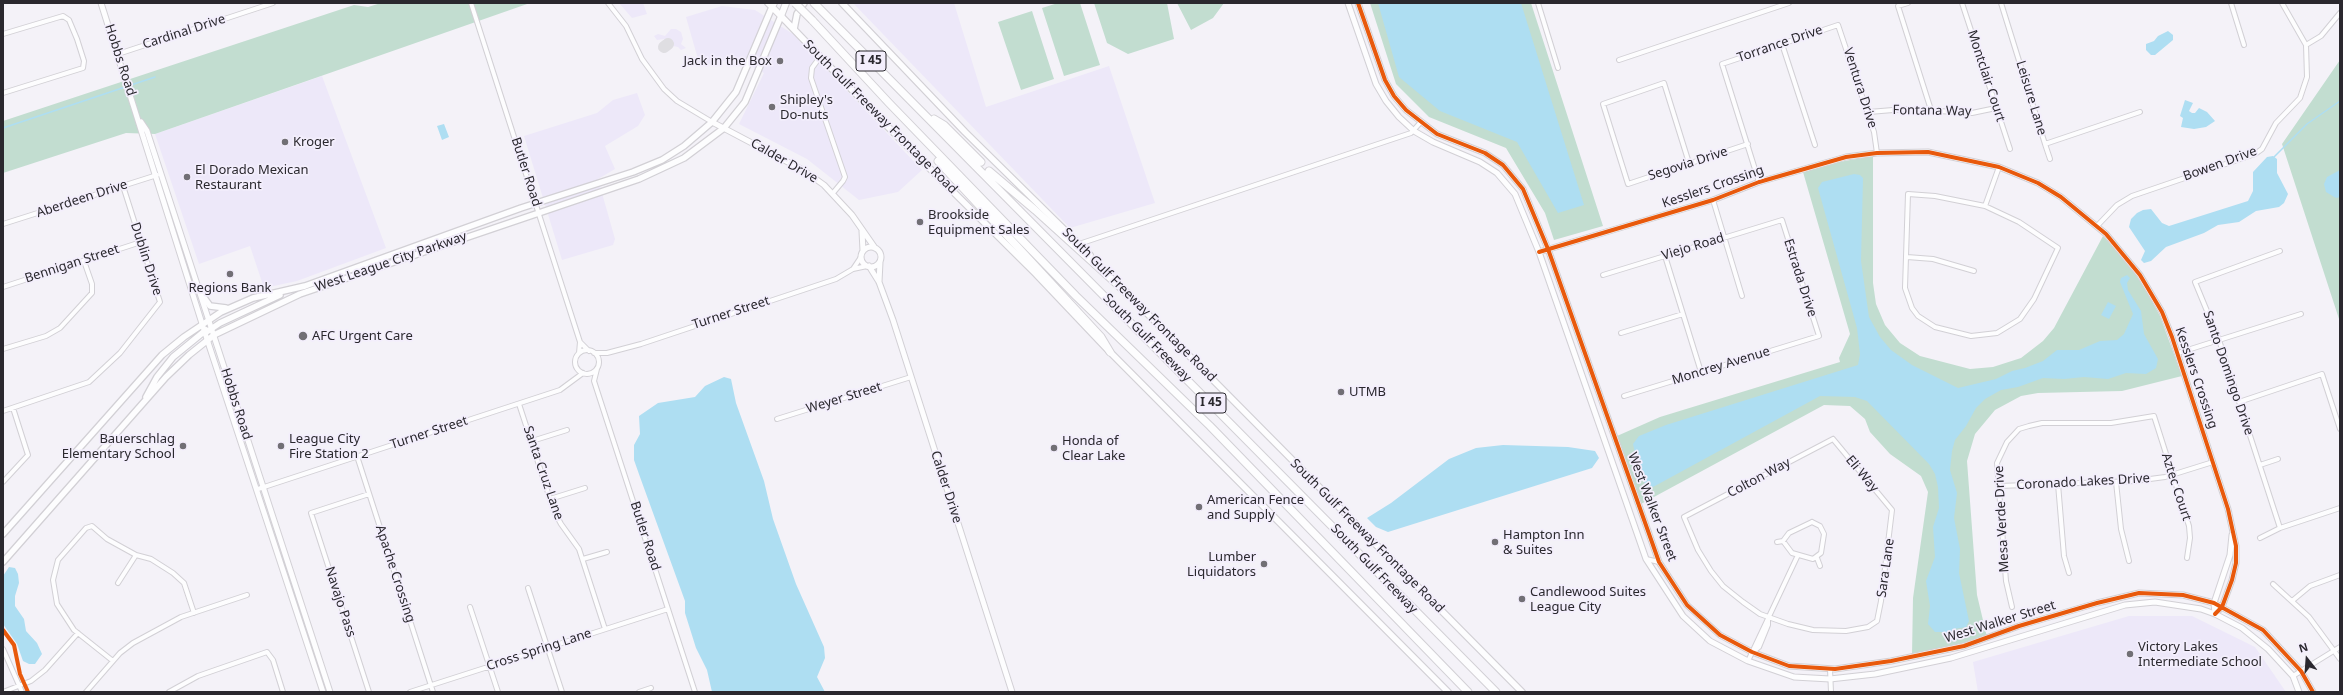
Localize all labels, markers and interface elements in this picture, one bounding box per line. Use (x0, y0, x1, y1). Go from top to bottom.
street label: Cardinal Drive (141, 11, 227, 53)
street label: Hobbs Road (101, 22, 139, 98)
street label: Torrance Drive (1735, 22, 1825, 66)
street label: Montclair Court (1964, 28, 2008, 124)
street label: South Gulf Freeway Frontage Road (800, 37, 960, 197)
street label: Ventura Drive (1840, 46, 1880, 130)
road number: I 45 (856, 51, 886, 71)
place label: Jack in the Box (683, 53, 772, 69)
marker: Jack in the Box (775, 56, 785, 66)
street label: Leisure Lane (2012, 59, 2050, 137)
place label: Shipley's Do-nuts (780, 92, 833, 123)
marker: Shipley's Do-nuts (767, 102, 777, 112)
street label: Fontana Way (1892, 103, 1972, 119)
place label: Kroger (293, 134, 335, 150)
street label: Butler Road (507, 135, 545, 209)
street label: Calder Drive (748, 135, 820, 187)
marker: Kroger (280, 137, 290, 147)
street label: Bowen Drive (2181, 143, 2259, 185)
street label: Segovia Drive (1646, 144, 1730, 184)
place label: El Dorado Mexican Restaurant (195, 162, 309, 193)
street label: Kesslers Crossing (1660, 162, 1766, 212)
marker: El Dorado Mexican Restaurant (182, 172, 192, 182)
street label: Aberdeen Drive (34, 177, 130, 221)
place label: Brookside Equipment Sales (928, 207, 1030, 238)
marker: Brookside Equipment Sales (915, 217, 925, 227)
street label: Dublin Drive (127, 221, 165, 297)
street label: South Gulf Freeway Frontage Road (1059, 225, 1219, 385)
street label: West League City Parkway (313, 229, 469, 295)
street label: Viejo Road (1660, 230, 1726, 264)
street label: Estrada Drive (1780, 237, 1820, 319)
street label: Bennigan Street (23, 241, 121, 287)
marker: Regions Bank (225, 269, 235, 279)
place label: Regions Bank (189, 280, 271, 296)
street label: South Gulf Freeway (1100, 291, 1194, 385)
street label: Turner Street (690, 293, 772, 333)
street label: Santo Domingo Drive (2199, 309, 2257, 437)
street label: Kesslers Crossing (2171, 325, 2221, 431)
place label: AFC Urgent Care (312, 328, 413, 344)
marker: AFC Urgent Care (297, 330, 309, 342)
street label: Moncrey Avenue (1670, 344, 1772, 388)
street label: Hobbs Road (217, 366, 255, 442)
street label: Weyer Street (804, 379, 884, 417)
place label: UTMB (1349, 384, 1386, 400)
marker: UTMB (1336, 387, 1346, 397)
road number: I 45 (1196, 393, 1226, 413)
street label: Turner Street (388, 413, 470, 453)
street label: Santa Cruz Lane (520, 424, 566, 522)
place label: Bauerschlag Elementary School (62, 431, 175, 462)
place label: League City Fire Station 2 (289, 431, 369, 462)
place label: Honda of Clear Lake (1062, 433, 1125, 464)
marker: Bauerschlag Elementary School (178, 441, 188, 451)
marker: League City Fire Station 2 (276, 441, 286, 451)
marker: Honda of Clear Lake (1049, 443, 1059, 453)
street label: Calder Drive (927, 449, 965, 525)
street label: West Walker Street (1624, 450, 1680, 564)
street label: Aztec Court (2158, 451, 2194, 523)
street label: Eli Way (1842, 452, 1882, 496)
street label: Colton Way (1725, 455, 1793, 501)
street label: South Gulf Freeway Frontage Road (1287, 456, 1447, 616)
street label: Mesa Verde Drive (1991, 465, 2013, 573)
street label: Coronado Lakes Drive (2016, 471, 2150, 493)
place label: American Fence and Supply (1207, 492, 1304, 523)
street label: Butler Road (626, 499, 664, 573)
marker: American Fence and Supply (1194, 502, 1204, 512)
street label: South Gulf Freeway (1327, 521, 1421, 617)
street label: Apache Crossing (372, 523, 418, 625)
place label: Hampton Inn & Suites (1503, 527, 1585, 558)
marker: Hampton Inn & Suites (1490, 537, 1500, 547)
street label: Sara Lane (1874, 537, 1898, 599)
place label: Lumber Liquidators (1187, 549, 1256, 580)
marker: Lumber Liquidators (1259, 559, 1269, 569)
street label: Navajo Pass (321, 565, 359, 639)
place label: Candlewood Suites League City (1530, 584, 1646, 615)
marker: Candlewood Suites League City (1517, 594, 1527, 604)
street label: West Walker Street (1943, 598, 2057, 646)
street label: Cross Spring Lane (484, 626, 594, 674)
place label: Victory Lakes Intermediate School (2138, 639, 2262, 670)
north arrow (2287, 639, 2327, 679)
text: N (2297, 639, 2310, 656)
marker: Victory Lakes Intermediate School (2125, 649, 2135, 659)

